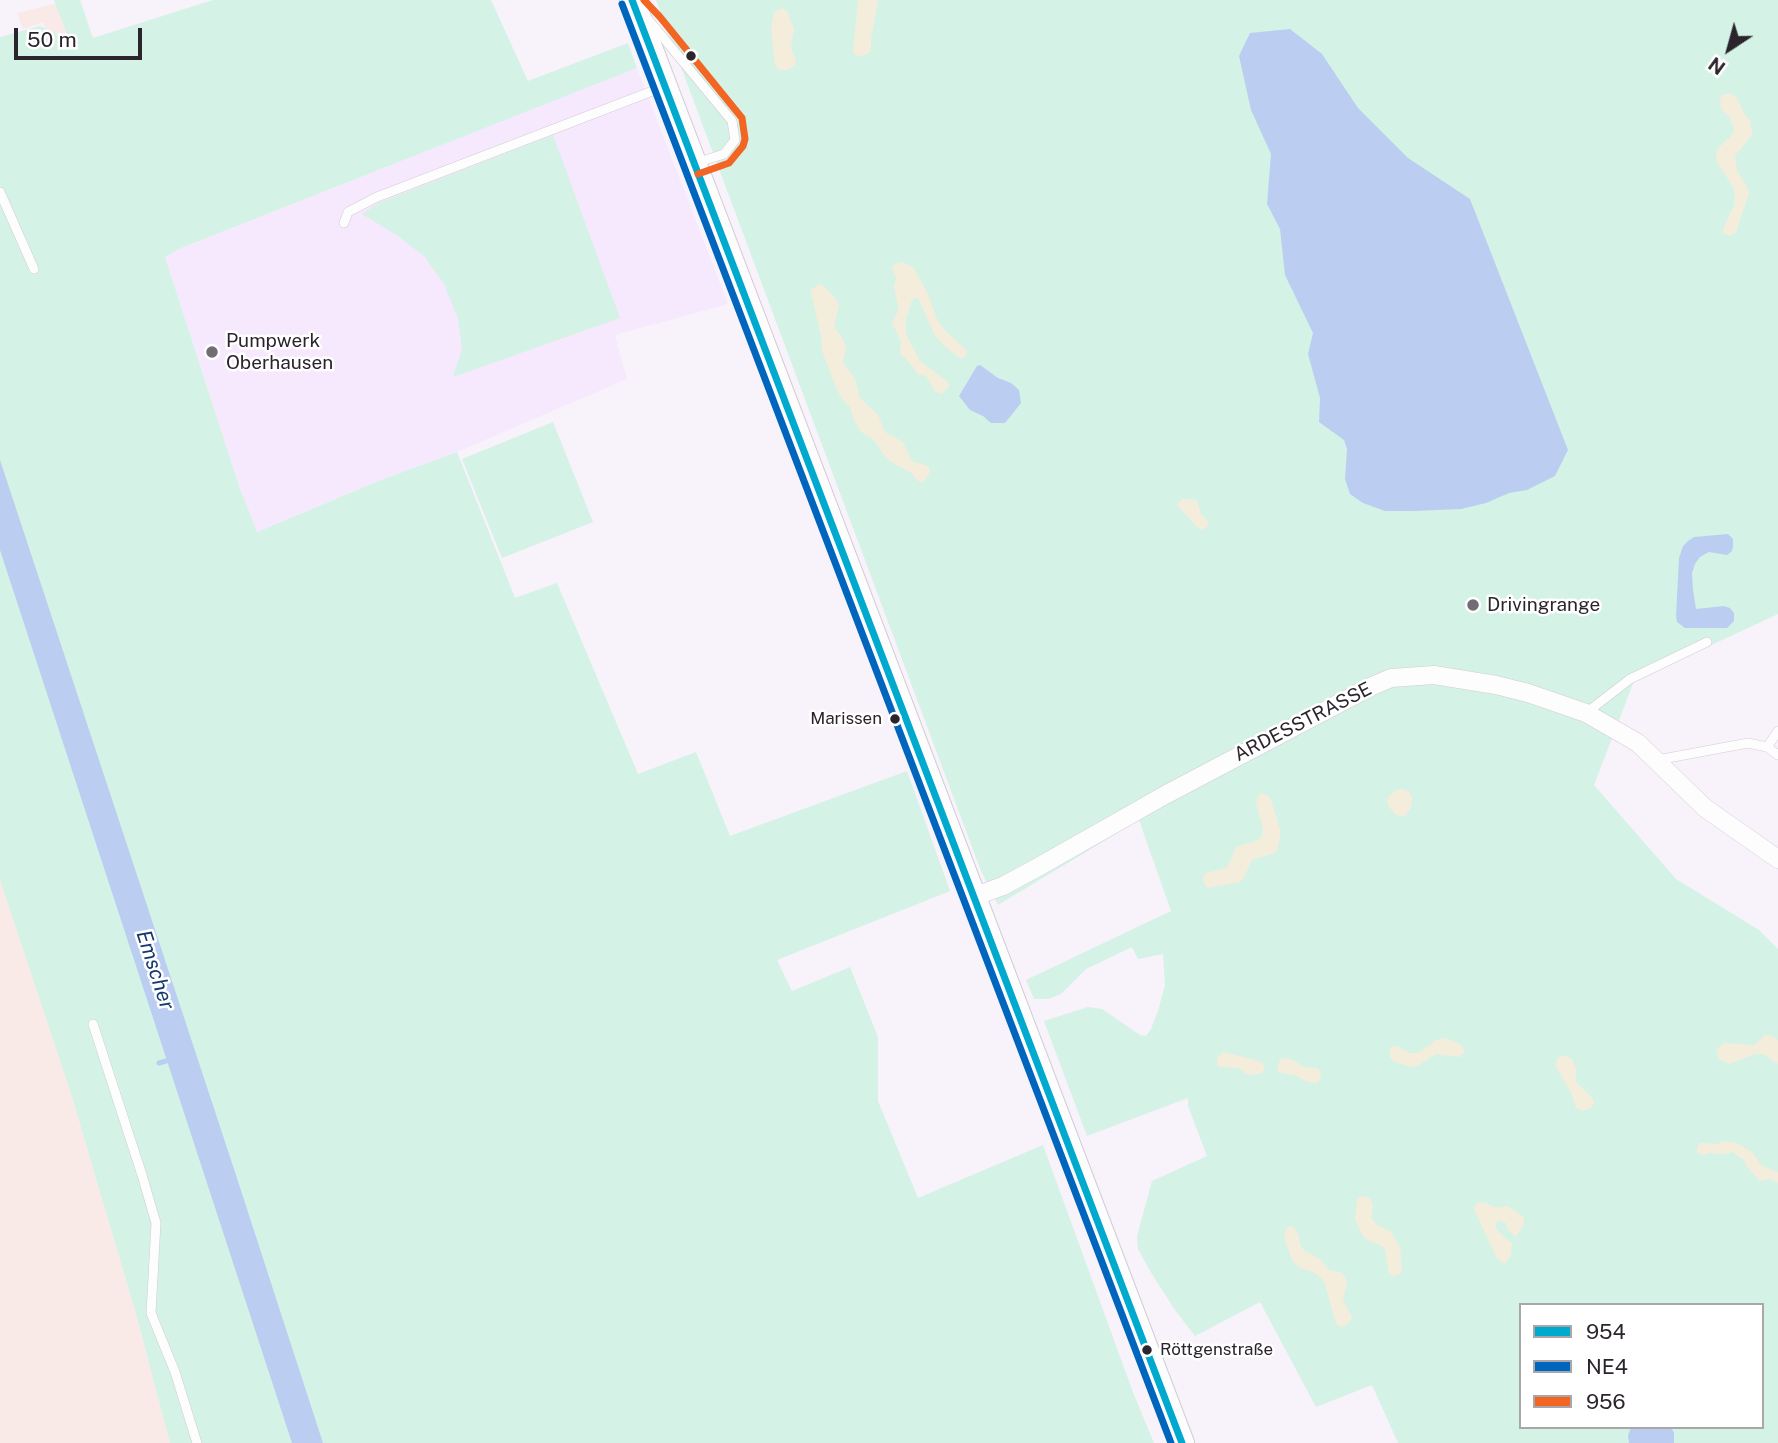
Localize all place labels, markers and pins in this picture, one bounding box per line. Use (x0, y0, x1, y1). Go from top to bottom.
unlabelled marker (684, 49, 698, 63)
place label: Pumpwerk Oberhausen (226, 330, 333, 374)
marker: Pumpwerk Oberhausen (204, 344, 220, 360)
place label: Drivingrange (1487, 594, 1600, 616)
marker: Drivingrange (1465, 597, 1481, 613)
place label: Marissen (810, 709, 882, 729)
marker: Marissen (888, 712, 902, 726)
place label: Röttgenstraße (1160, 1340, 1273, 1360)
marker: Röttgenstraße (1140, 1343, 1154, 1357)

